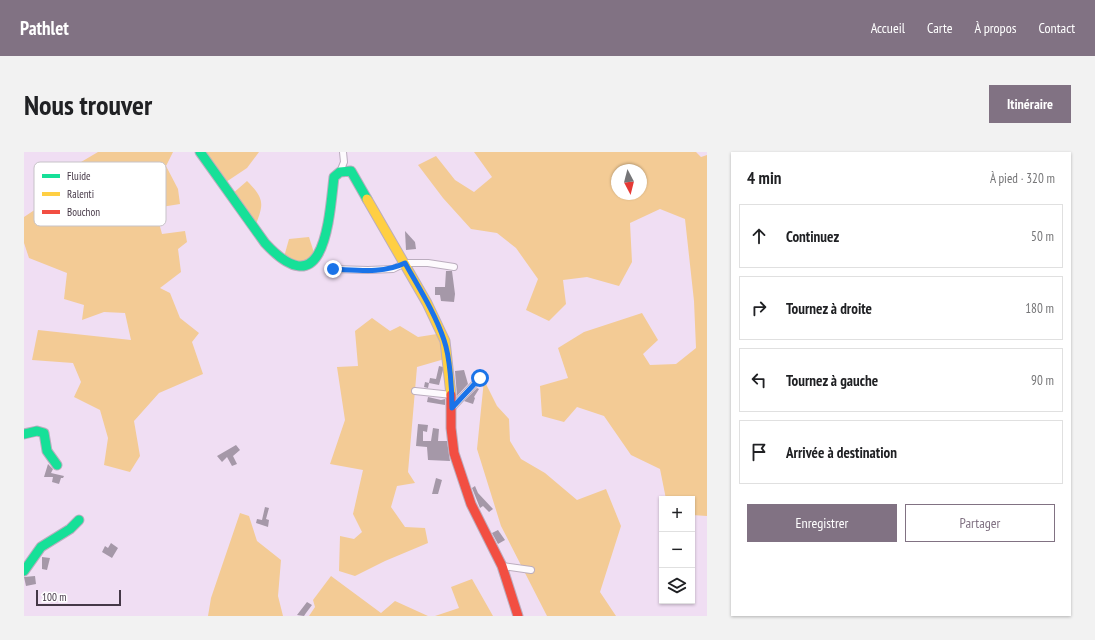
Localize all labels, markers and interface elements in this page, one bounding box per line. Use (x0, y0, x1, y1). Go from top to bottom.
text: Pathlet (20, 16, 69, 40)
text: Accueil (871, 19, 905, 37)
text: Carte (927, 19, 953, 37)
text: À propos (975, 19, 1017, 37)
text: Contact (1039, 19, 1075, 37)
button: Itinéraire (989, 85, 1071, 123)
text: Nous trouver (24, 86, 152, 123)
legend (34, 162, 166, 226)
north arrow (611, 164, 647, 200)
text: 4 min (747, 167, 781, 189)
text: Fluide (67, 169, 91, 183)
text: À pied · 320 m (990, 170, 1055, 187)
text: Ralenti (67, 187, 94, 201)
text: Bouchon (67, 205, 100, 219)
icon: ahead (748, 225, 770, 247)
text: Continuez (786, 227, 839, 246)
text: 50 m (1031, 228, 1054, 245)
route end (324, 260, 342, 278)
icon: right (748, 297, 770, 319)
text: Tournez à droite (786, 299, 872, 318)
text: 180 m (1025, 300, 1054, 317)
route start (471, 369, 489, 387)
icon: left (748, 369, 770, 391)
text: Tournez à gauche (786, 371, 878, 390)
text: 90 m (1031, 372, 1054, 389)
icon: arrive (748, 441, 770, 463)
text: Arrivée à destination (786, 443, 897, 462)
map controls (659, 496, 695, 604)
button: + (659, 496, 695, 532)
button: Enregistrer (747, 504, 897, 542)
button: Partager (905, 504, 1055, 542)
button: − (659, 532, 695, 568)
button: layers (659, 568, 695, 604)
scale bar (36, 588, 121, 607)
text: 100 m (42, 590, 66, 604)

